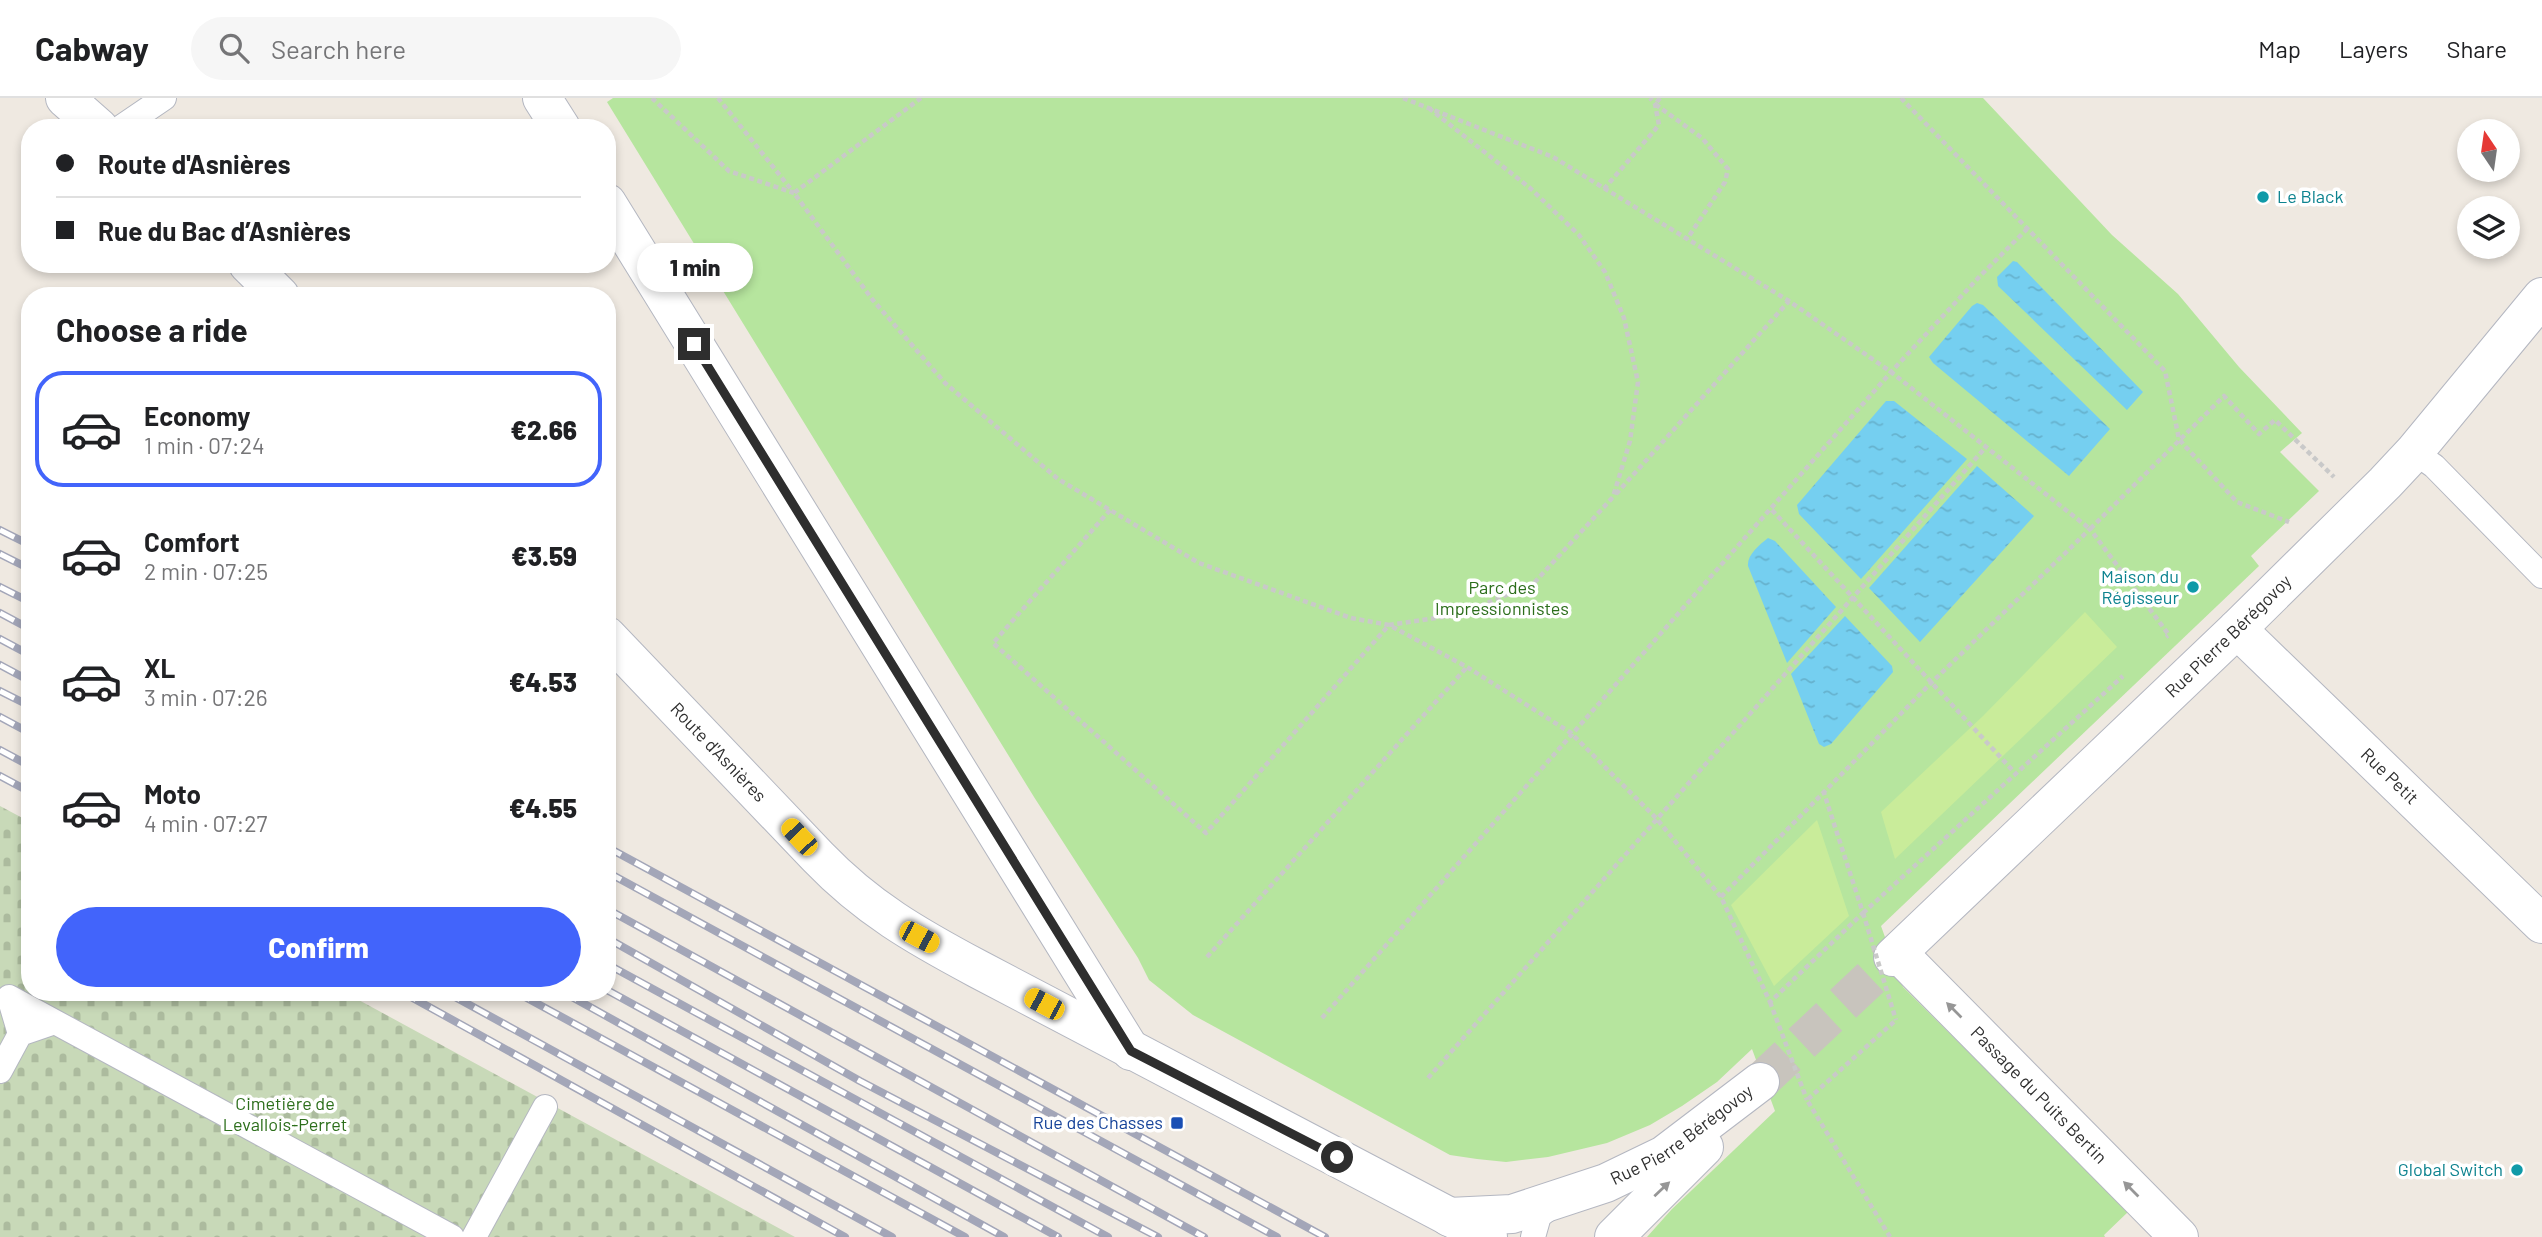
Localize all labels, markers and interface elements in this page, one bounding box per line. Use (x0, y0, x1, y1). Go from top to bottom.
search box (191, 17, 681, 80)
text: Cabway (35, 28, 149, 68)
icon: search (215, 29, 253, 67)
text: Search here (271, 33, 406, 64)
text: Map (2258, 34, 2301, 63)
text: Layers (2339, 34, 2408, 63)
text: Share (2446, 34, 2507, 63)
north arrow (2457, 119, 2520, 182)
map controls (2457, 119, 2520, 259)
text: Route d'Asnières (98, 148, 290, 179)
place label: Le Black (2277, 185, 2343, 207)
marker: Le Black (2255, 189, 2271, 205)
button: layers (2457, 196, 2520, 259)
text: Rue du Bac d’Asnières (98, 215, 351, 246)
callout: 1 min (636, 243, 752, 292)
text: 1 min (670, 253, 720, 281)
text: Choose a ride (56, 310, 248, 348)
route end (678, 328, 710, 360)
icon: car (60, 398, 123, 461)
text: Economy (144, 400, 250, 431)
text: €2.66 (510, 414, 577, 445)
text: 1 min · 07:24 (144, 431, 265, 459)
icon: car (60, 524, 123, 587)
text: Comfort (144, 526, 240, 557)
text: €3.59 (511, 540, 577, 571)
text: 2 min · 07:25 (144, 557, 268, 585)
place label: Maison du Régisseur (2101, 565, 2179, 608)
street label: Rue Pierre Bérégovoy (2160, 570, 2295, 702)
park label: Parc des Impressionnistes (1435, 576, 1569, 619)
marker: Maison du Régisseur (2185, 579, 2201, 595)
icon: car (60, 650, 123, 713)
text: XL (144, 652, 175, 683)
text: €4.53 (509, 666, 577, 697)
text: 3 min · 07:26 (144, 683, 268, 711)
street label: Route d'Asnières (666, 697, 771, 806)
street label: Rue Petit (2357, 743, 2423, 808)
icon: car (60, 776, 123, 839)
text: Moto (144, 778, 201, 809)
text: €4.55 (509, 792, 577, 823)
text: 4 min · 07:27 (144, 809, 267, 837)
car (777, 814, 822, 860)
button: Confirm (56, 907, 581, 987)
car (896, 918, 943, 956)
car (1021, 985, 1068, 1023)
one-way arrow (1946, 1002, 1963, 1018)
street label: Passage du Puits Bertin (1967, 1021, 2112, 1168)
street label: Rue Pierre Bérégovoy (1607, 1079, 1757, 1189)
park label: Cimetière de Levallois-Perret (223, 1092, 347, 1135)
place label: Rue des Chasses (1033, 1111, 1163, 1133)
marker: Rue des Chasses (1169, 1115, 1185, 1131)
route start (1321, 1141, 1353, 1173)
place label: Global Switch (2398, 1158, 2503, 1180)
marker: Global Switch (2509, 1162, 2525, 1178)
one-way arrow (2123, 1180, 2140, 1197)
one-way arrow (1653, 1181, 1670, 1197)

